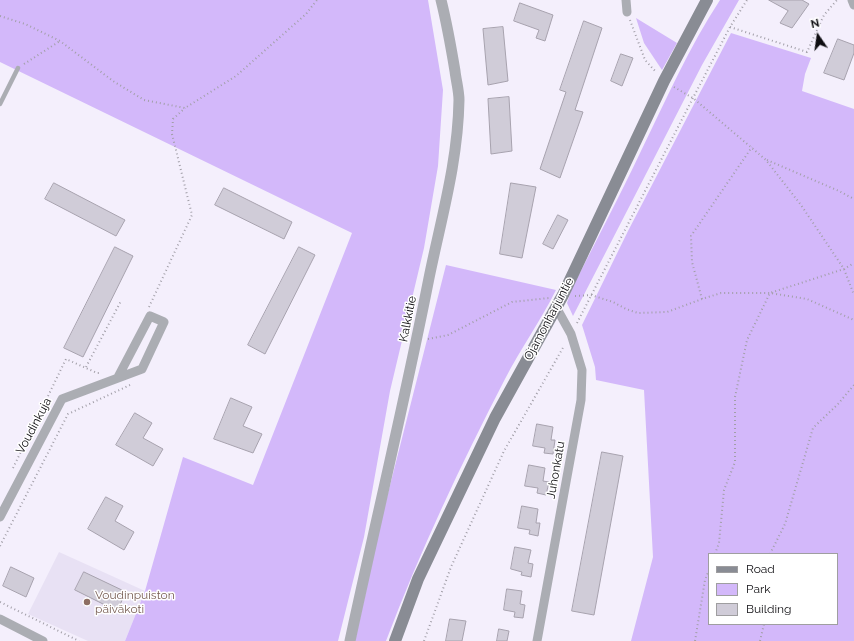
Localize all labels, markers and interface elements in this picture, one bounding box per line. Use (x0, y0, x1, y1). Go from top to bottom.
north arrow (798, 16, 838, 56)
text: N (810, 17, 821, 31)
street label: Ojamonharjuntie (521, 275, 577, 363)
street label: Kalkkitie (396, 295, 420, 343)
street label: Voudinkuja (13, 396, 55, 456)
street label: Juhonkatu (544, 440, 568, 500)
legend (708, 553, 838, 625)
text: Road (746, 562, 775, 576)
text: Park (746, 582, 771, 596)
place label: Voudinpuiston päiväkoti (95, 588, 175, 616)
marker: Voudinpuiston päiväkoti (82, 597, 92, 607)
text: Building (746, 602, 792, 616)

